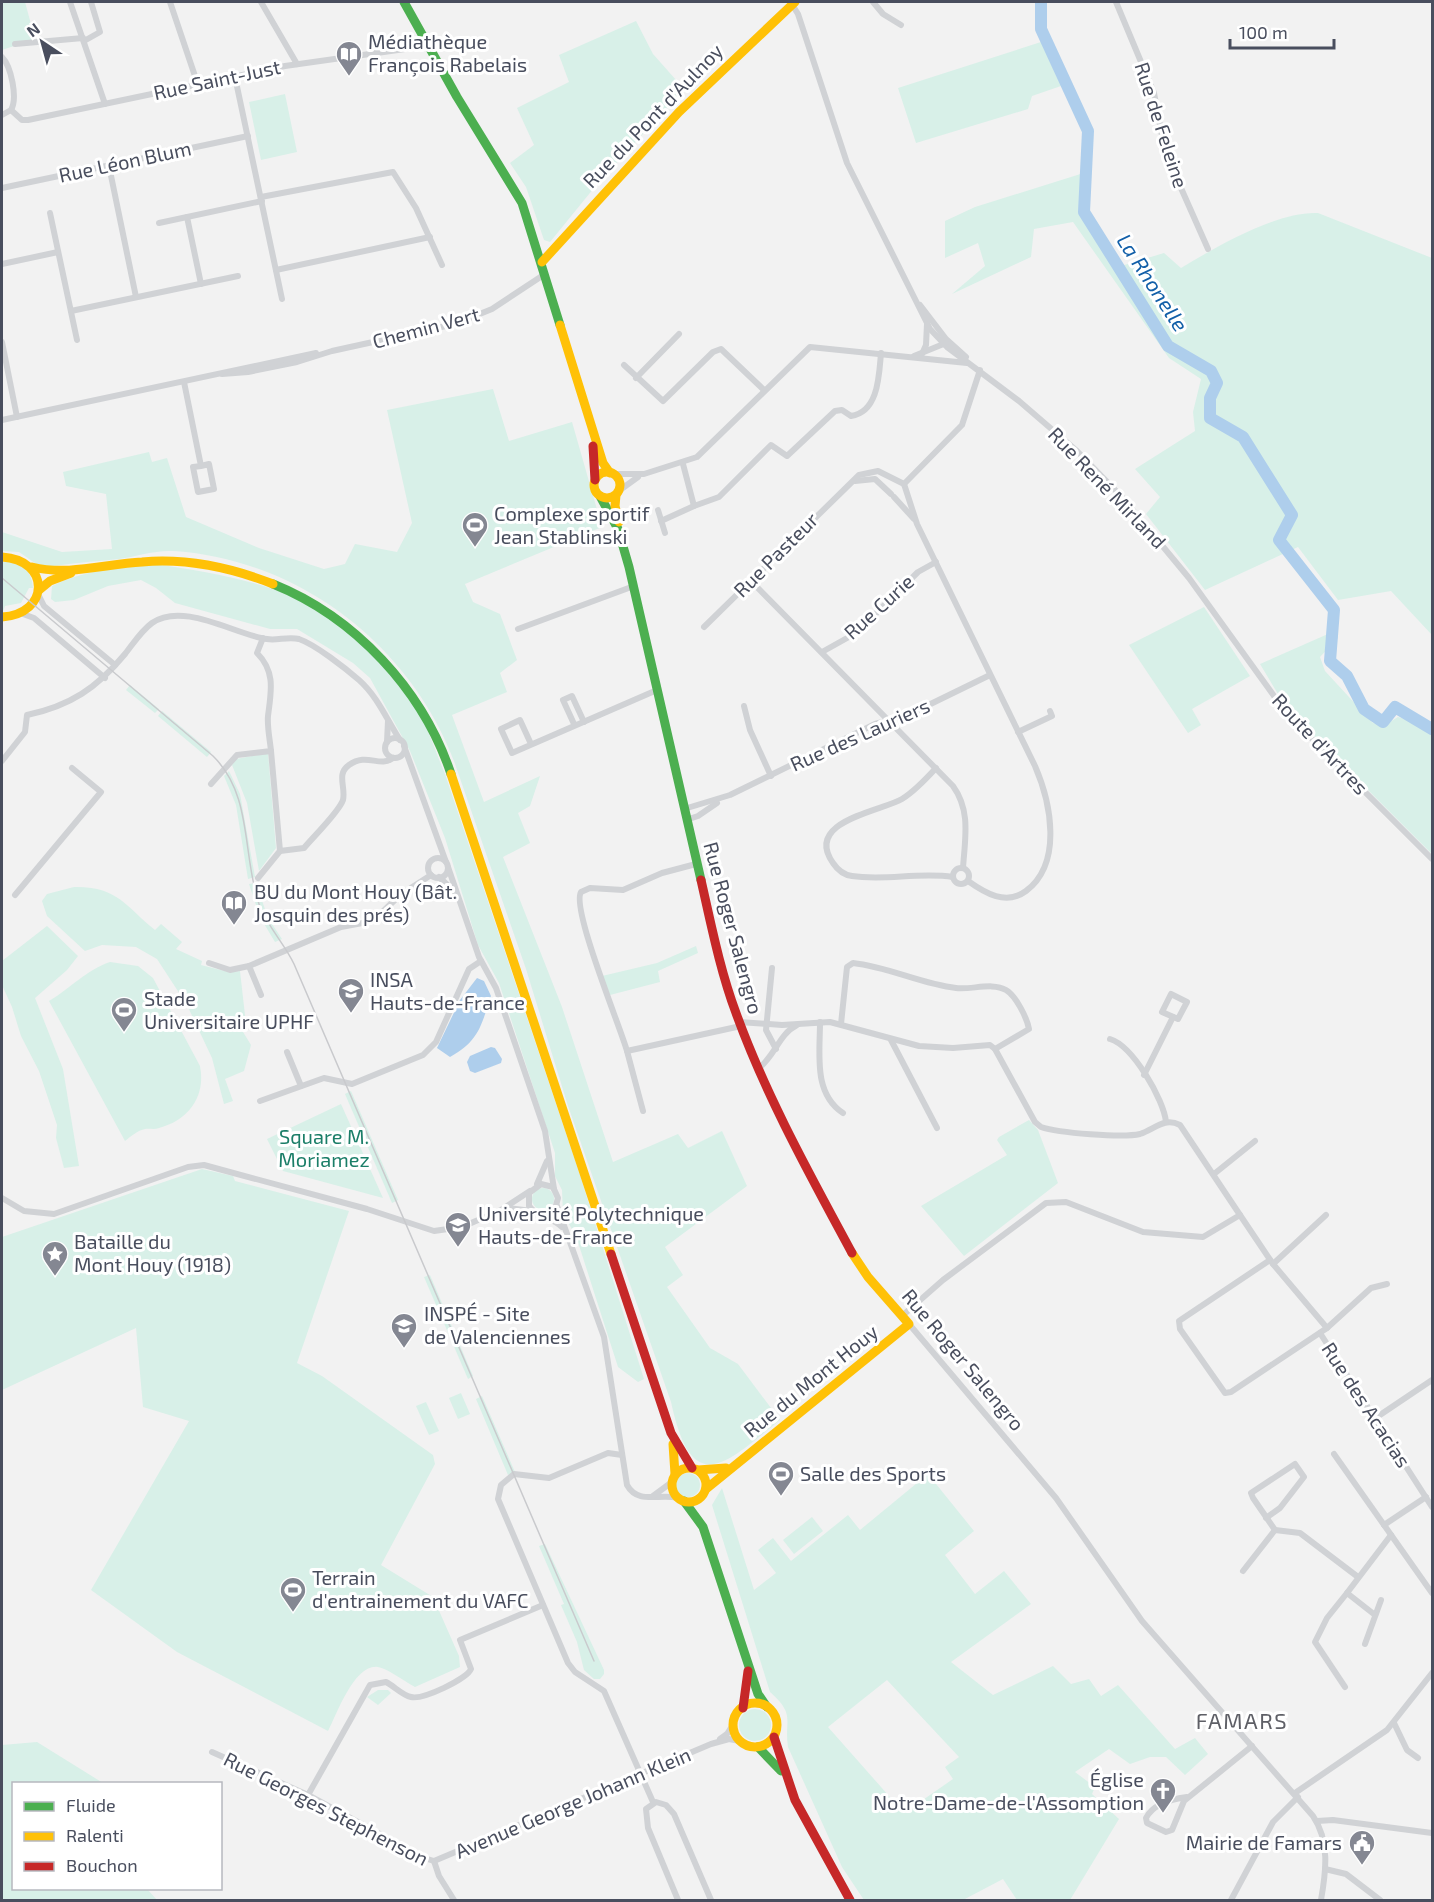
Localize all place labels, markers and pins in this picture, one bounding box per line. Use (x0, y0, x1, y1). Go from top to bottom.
place label: Médiathèque François Rabelais (368, 29, 527, 77)
library icon: Médiathèque François Rabelais (334, 39, 364, 77)
place label: Complexe sportif Jean Stablinski (494, 501, 650, 548)
sports icon: Complexe sportif Jean Stablinski (460, 510, 490, 548)
place label: BU du Mont Houy (Bât. Josquin des prés) (254, 879, 457, 926)
library icon: BU du Mont Houy (Bât. Josquin des prés) (219, 888, 249, 926)
place label: INSA Hauts-de-France (370, 967, 525, 1014)
school or university icon: INSA Hauts-de-France (336, 976, 366, 1014)
place label: Stade Universitaire UPHF (144, 986, 314, 1033)
sports icon: Stade Universitaire UPHF (109, 995, 139, 1033)
place label: Université Polytechnique Hauts-de-France (478, 1201, 704, 1248)
school or university icon: Université Polytechnique Hauts-de-France (443, 1210, 473, 1248)
place label: Bataille du Mont Houy (1918) (74, 1229, 231, 1276)
place icon: Bataille du Mont Houy (1918) (40, 1239, 70, 1277)
place label: INSPÉ - Site de Valenciennes (424, 1301, 571, 1348)
school or university icon: INSPÉ - Site de Valenciennes (389, 1311, 419, 1349)
sports icon: Salle des Sports (766, 1459, 796, 1497)
place label: Salle des Sports (800, 1461, 946, 1485)
place label: Terrain d'entrainement du VAFC (312, 1565, 528, 1612)
sports icon: Terrain d'entrainement du VAFC (278, 1575, 308, 1613)
place label: Église Notre-Dame-de-l'Assomption (873, 1767, 1144, 1814)
church icon: Église Notre-Dame-de-l'Assomption (1148, 1776, 1178, 1814)
public building icon: Mairie de Famars (1347, 1828, 1377, 1866)
place label: Mairie de Famars (1186, 1830, 1342, 1854)

